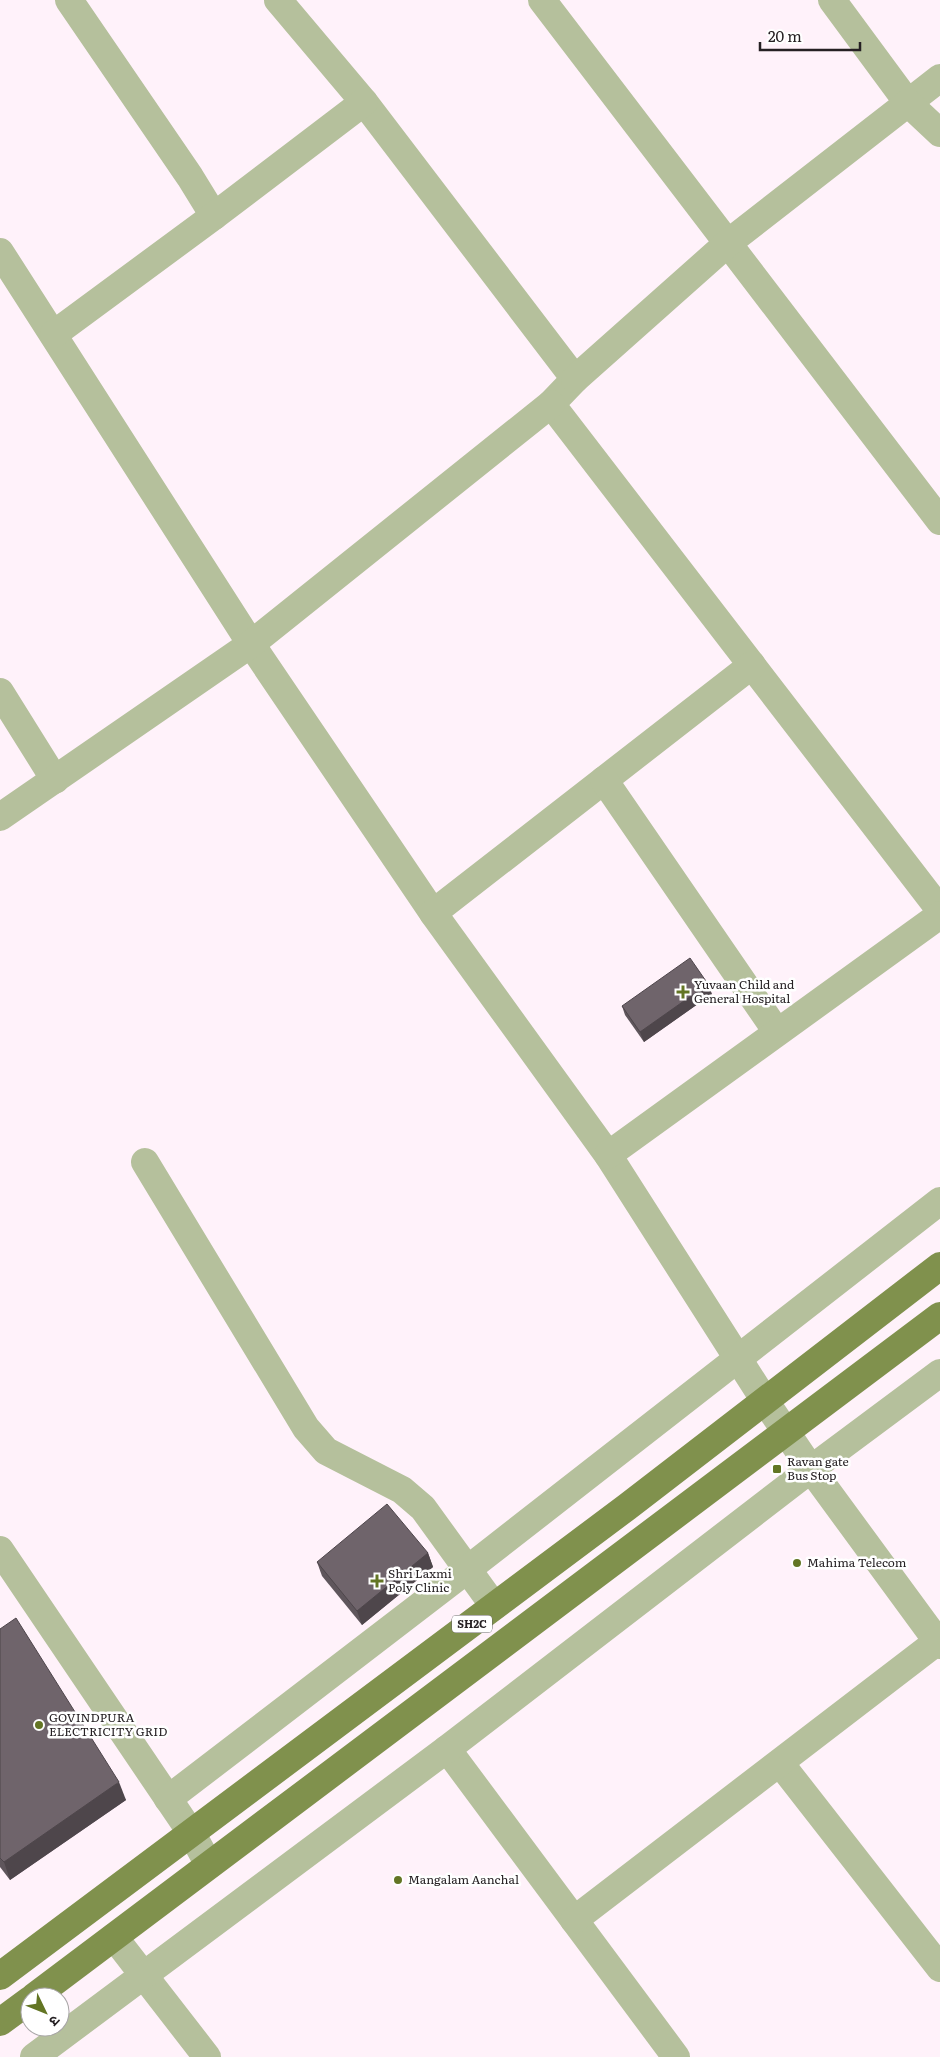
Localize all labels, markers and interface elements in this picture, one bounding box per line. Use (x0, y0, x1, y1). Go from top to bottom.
scale bar (760, 20, 860, 52)
text: 20 m (768, 24, 802, 47)
place label: Yuvaan Child and General Hospital (694, 975, 795, 1007)
marker: Yuvaan Child and General Hospital (676, 985, 690, 999)
place label: Ravan gate Bus Stop (787, 1452, 849, 1484)
marker: Ravan gate Bus Stop (771, 1463, 783, 1475)
place label: Mahima Telecom (807, 1553, 907, 1571)
marker: Mahima Telecom (791, 1557, 803, 1569)
place label: Shri Laxmi Poly Clinic (388, 1564, 452, 1596)
marker: Shri Laxmi Poly Clinic (370, 1574, 384, 1588)
road number: SH2C (452, 1616, 492, 1632)
place label: GOVINDPURA ELECTRICITY GRID (49, 1708, 167, 1740)
marker: GOVINDPURA ELECTRICITY GRID (33, 1719, 45, 1731)
place label: Mangalam Aanchal (408, 1870, 519, 1888)
marker: Mangalam Aanchal (392, 1874, 404, 1886)
north arrow (20, 1987, 70, 2037)
text: उ (45, 2012, 65, 2032)

